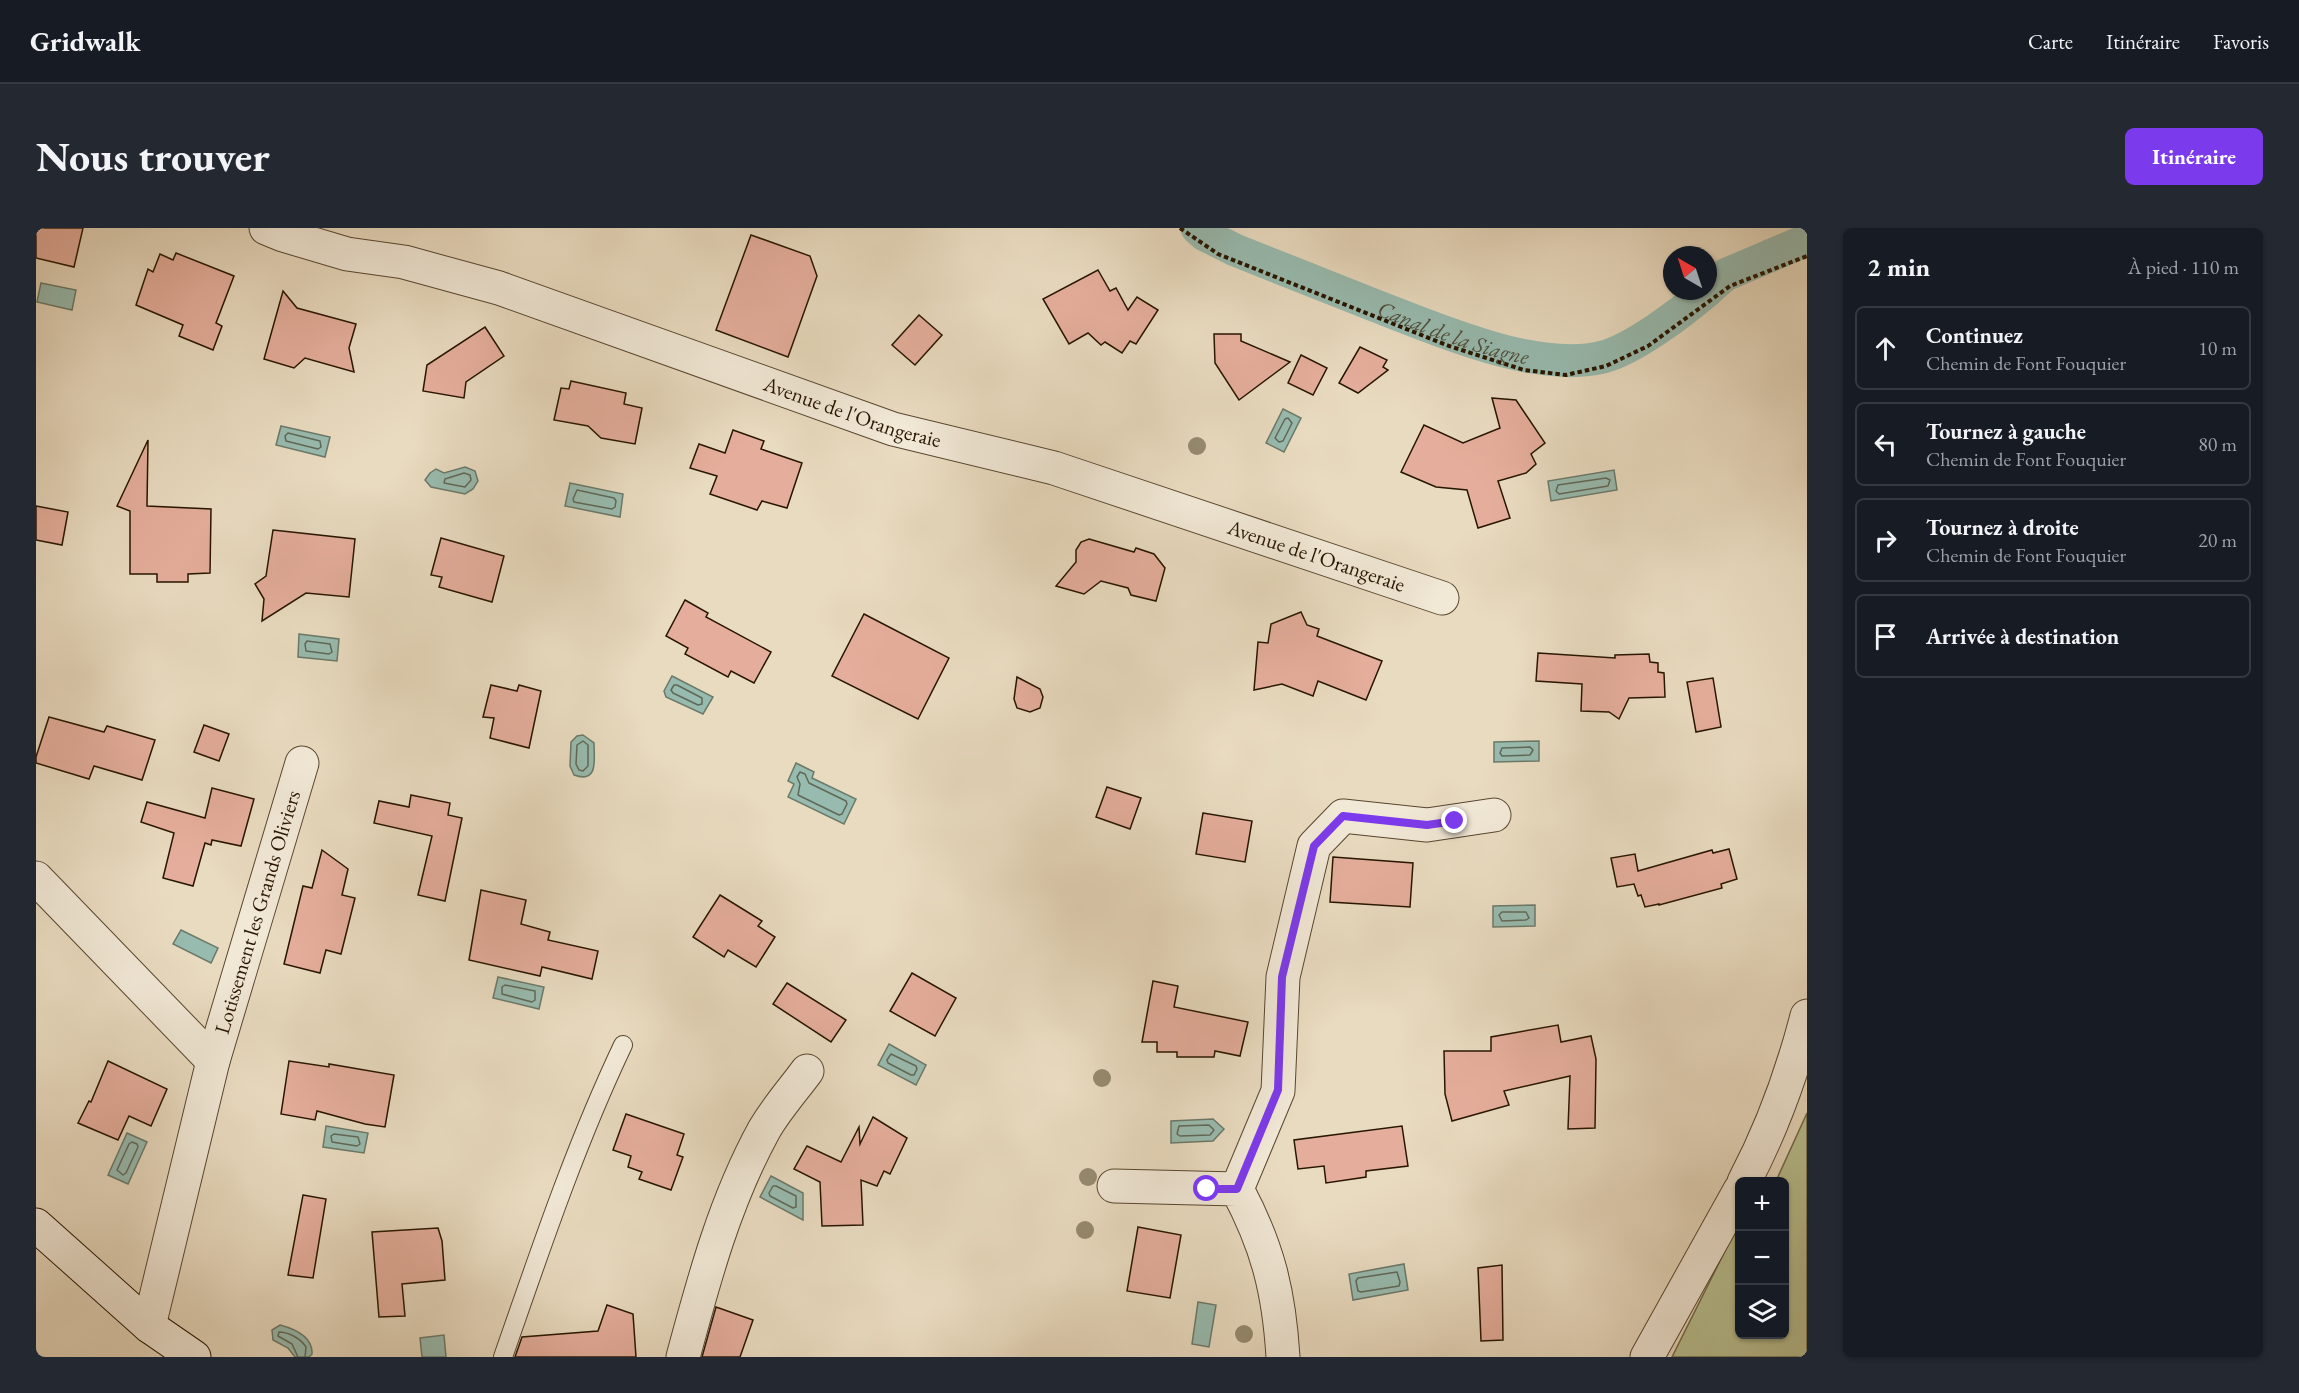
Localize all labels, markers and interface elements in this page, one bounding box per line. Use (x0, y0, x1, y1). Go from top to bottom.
text: Gridwalk (30, 23, 141, 59)
text: Carte (2028, 28, 2073, 55)
text: Itinéraire (2106, 28, 2180, 55)
text: Favoris (2213, 28, 2269, 55)
button: Itinéraire (2125, 128, 2263, 185)
text: Nous trouver (36, 129, 270, 184)
north arrow (1663, 246, 1717, 300)
text: 2 min (1867, 250, 1930, 284)
text: À pied · 110 m (2128, 254, 2239, 280)
water label: Canal de la Siagne (1374, 294, 1532, 371)
text: Continuez (1926, 321, 2023, 350)
icon: ahead (1869, 332, 1902, 365)
text: 10 m (2198, 335, 2237, 361)
text: Chemin de Font Fouquier (1926, 350, 2126, 376)
street label: Avenue de l'Orangeraie (759, 370, 944, 453)
text: Tournez à gauche (1926, 417, 2086, 446)
icon: left (1869, 428, 1902, 461)
text: 80 m (2198, 431, 2237, 457)
text: Chemin de Font Fouquier (1926, 446, 2126, 472)
street label: Avenue de l'Orangeraie (1223, 513, 1409, 598)
text: Tournez à droite (1926, 513, 2079, 542)
icon: right (1869, 524, 1902, 557)
text: 20 m (2198, 527, 2237, 553)
text: Chemin de Font Fouquier (1926, 542, 2126, 568)
icon: arrive (1869, 620, 1902, 653)
text: Arrivée à destination (1926, 622, 2119, 651)
street label: Lotissement les Grands Oliviers (208, 787, 306, 1037)
route end (1441, 807, 1467, 833)
route start (1193, 1175, 1219, 1201)
map controls (1735, 1177, 1789, 1339)
button: + (1735, 1177, 1789, 1231)
button: − (1735, 1231, 1789, 1285)
button: layers (1735, 1285, 1789, 1339)

